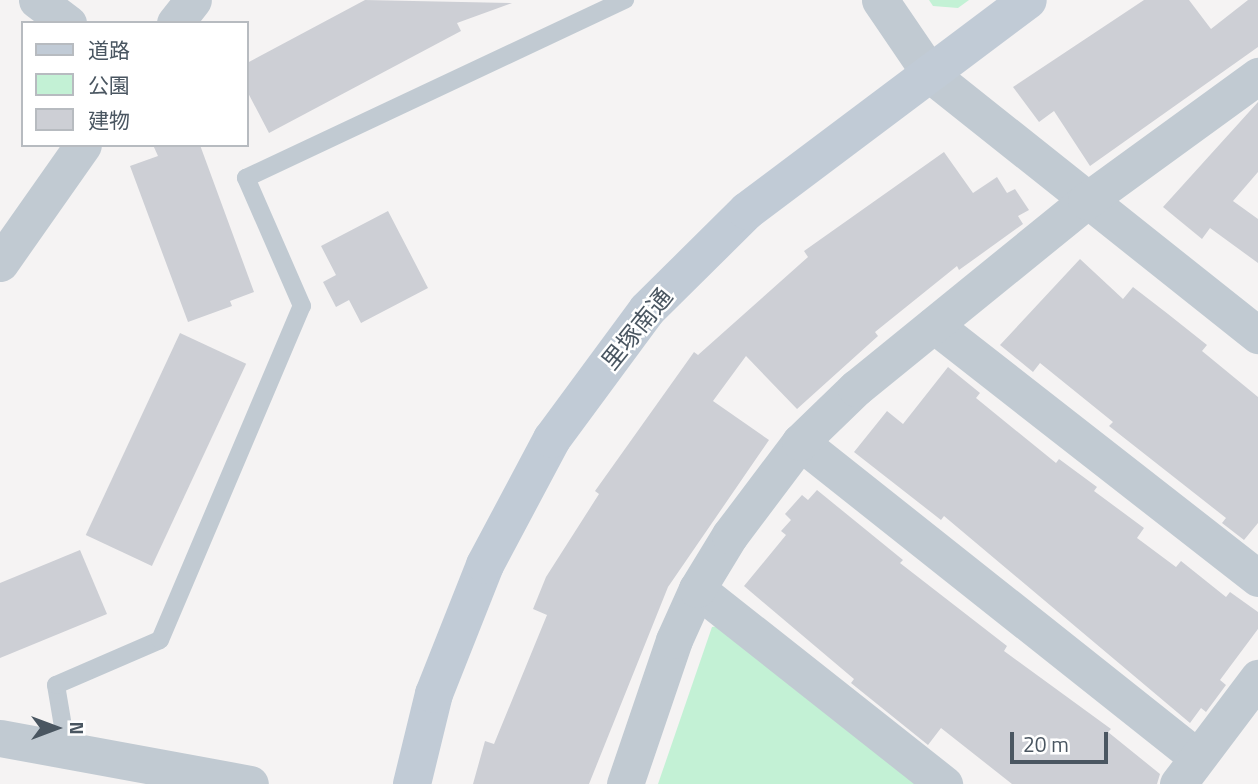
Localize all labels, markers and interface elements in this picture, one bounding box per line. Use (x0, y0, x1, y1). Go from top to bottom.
legend (21, 21, 248, 147)
text: 道路 (88, 34, 130, 66)
text: 公園 (88, 69, 130, 101)
text: 建物 (88, 104, 130, 136)
street label: 里塚南通 (596, 283, 678, 375)
north arrow (21, 693, 91, 763)
scale bar (1013, 718, 1111, 762)
text: N (63, 721, 92, 735)
text: 20 m (1023, 728, 1069, 760)

